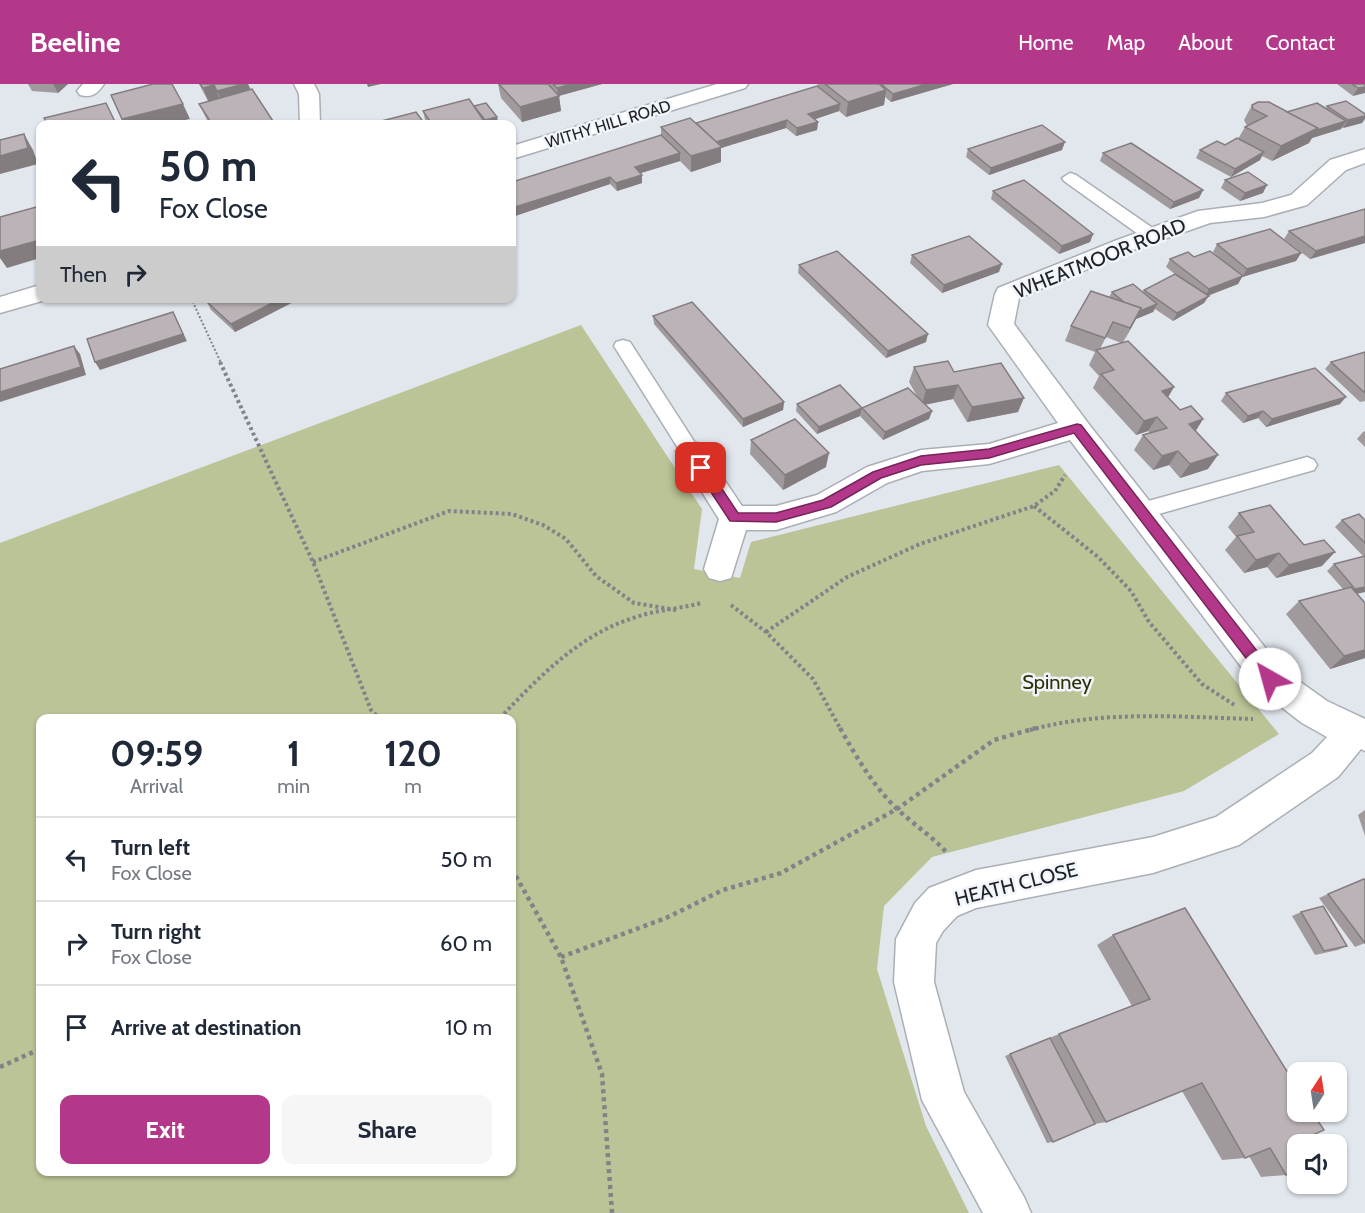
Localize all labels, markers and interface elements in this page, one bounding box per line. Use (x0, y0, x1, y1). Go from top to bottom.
text: Beeline (30, 25, 120, 59)
text: Home (1018, 30, 1074, 55)
text: Map (1107, 30, 1145, 55)
text: About (1178, 30, 1232, 55)
text: Contact (1265, 30, 1335, 55)
street label: WITHY HILL ROAD (543, 96, 673, 152)
text: 50 m (159, 140, 257, 192)
icon: left (60, 144, 138, 222)
text: Fox Close (159, 192, 268, 225)
street label: WHEATMOOR ROAD (1011, 213, 1189, 303)
icon: right (119, 258, 152, 291)
text: Then (60, 261, 107, 288)
pin (675, 442, 726, 493)
icon: arrive (684, 451, 717, 484)
position arrow (1238, 647, 1302, 711)
park label: Spinney (1022, 670, 1092, 694)
text: 09:59 (110, 731, 203, 775)
text: 1 (287, 731, 300, 775)
text: 120 (384, 731, 442, 775)
text: Arrival (130, 774, 183, 798)
text: min (277, 774, 310, 798)
text: m (404, 774, 422, 798)
text: Turn left (111, 834, 190, 861)
icon: left (60, 843, 93, 876)
text: 50 m (440, 846, 492, 873)
street label: HEATH CLOSE (952, 857, 1080, 911)
text: Fox Close (111, 861, 192, 885)
text: Turn right (111, 918, 201, 945)
icon: right (60, 927, 93, 960)
text: 60 m (440, 930, 492, 957)
text: Fox Close (111, 945, 192, 969)
icon: arrive (60, 1011, 93, 1044)
text: Arrive at destination (111, 1014, 301, 1041)
text: 10 m (445, 1014, 492, 1041)
north arrow (1287, 1062, 1347, 1122)
map controls (1287, 1062, 1347, 1194)
button: Exit (60, 1095, 270, 1164)
button: Share (282, 1095, 492, 1164)
button: sound (1287, 1134, 1347, 1194)

